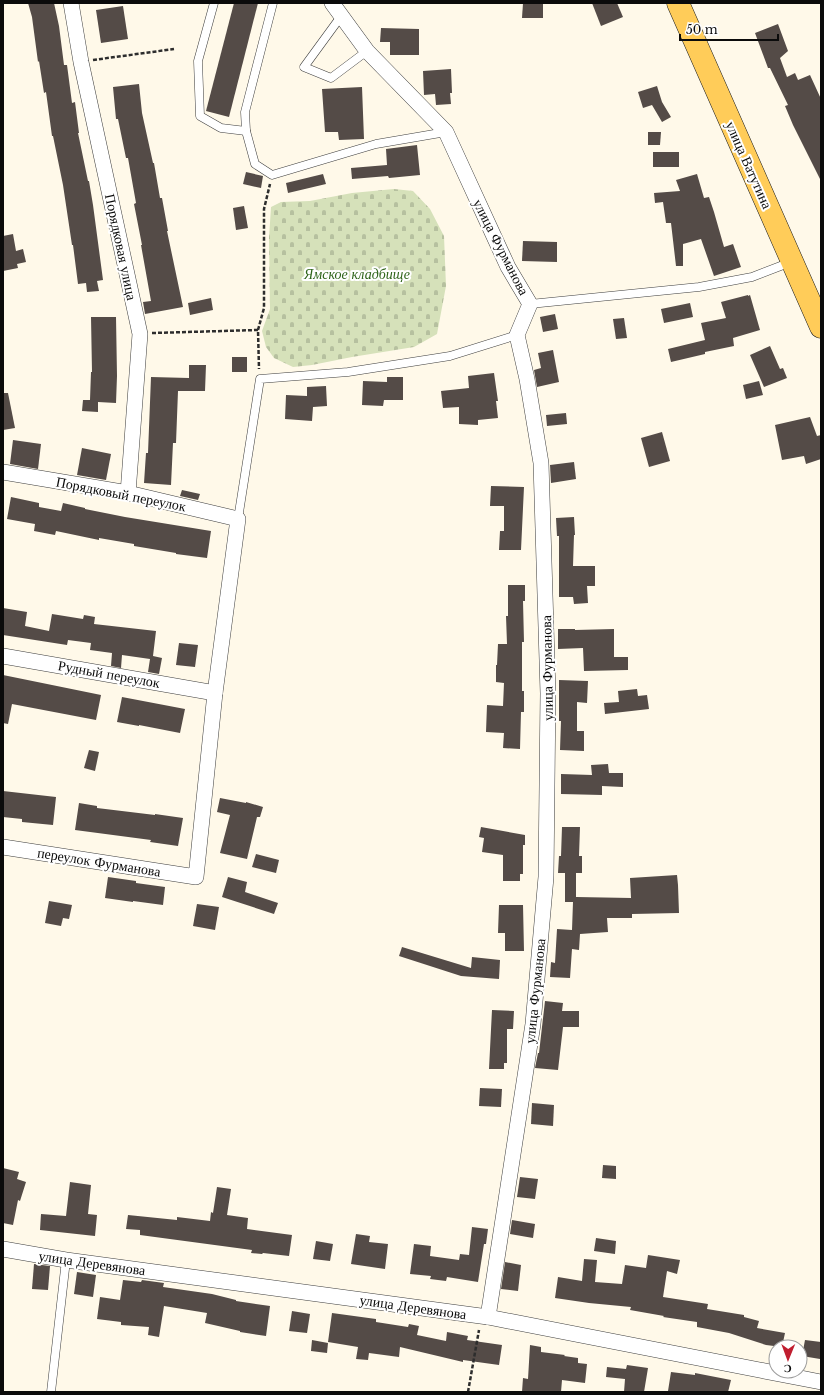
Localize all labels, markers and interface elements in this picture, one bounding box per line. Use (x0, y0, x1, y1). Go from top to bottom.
scale bar (680, 16, 778, 42)
text: 50 m (686, 22, 718, 37)
street label: улица Ватутина (722, 118, 777, 212)
street label: Порядковая улица (101, 192, 141, 303)
street label: улица Фурманова (469, 196, 533, 299)
park label: Ямское кладбище (303, 265, 410, 283)
street label: Порядковый переулок (54, 473, 188, 515)
street label: улица Фурманова (537, 614, 557, 721)
street label: Рудный переулок (57, 656, 162, 692)
street label: переулок Фурманова (36, 843, 163, 881)
street label: улица Фурманова (521, 937, 550, 1044)
street label: улица Деревянова (37, 1247, 147, 1280)
street label: улица Деревянова (358, 1291, 468, 1324)
north arrow (768, 1339, 808, 1379)
text: С (784, 1362, 792, 1376)

